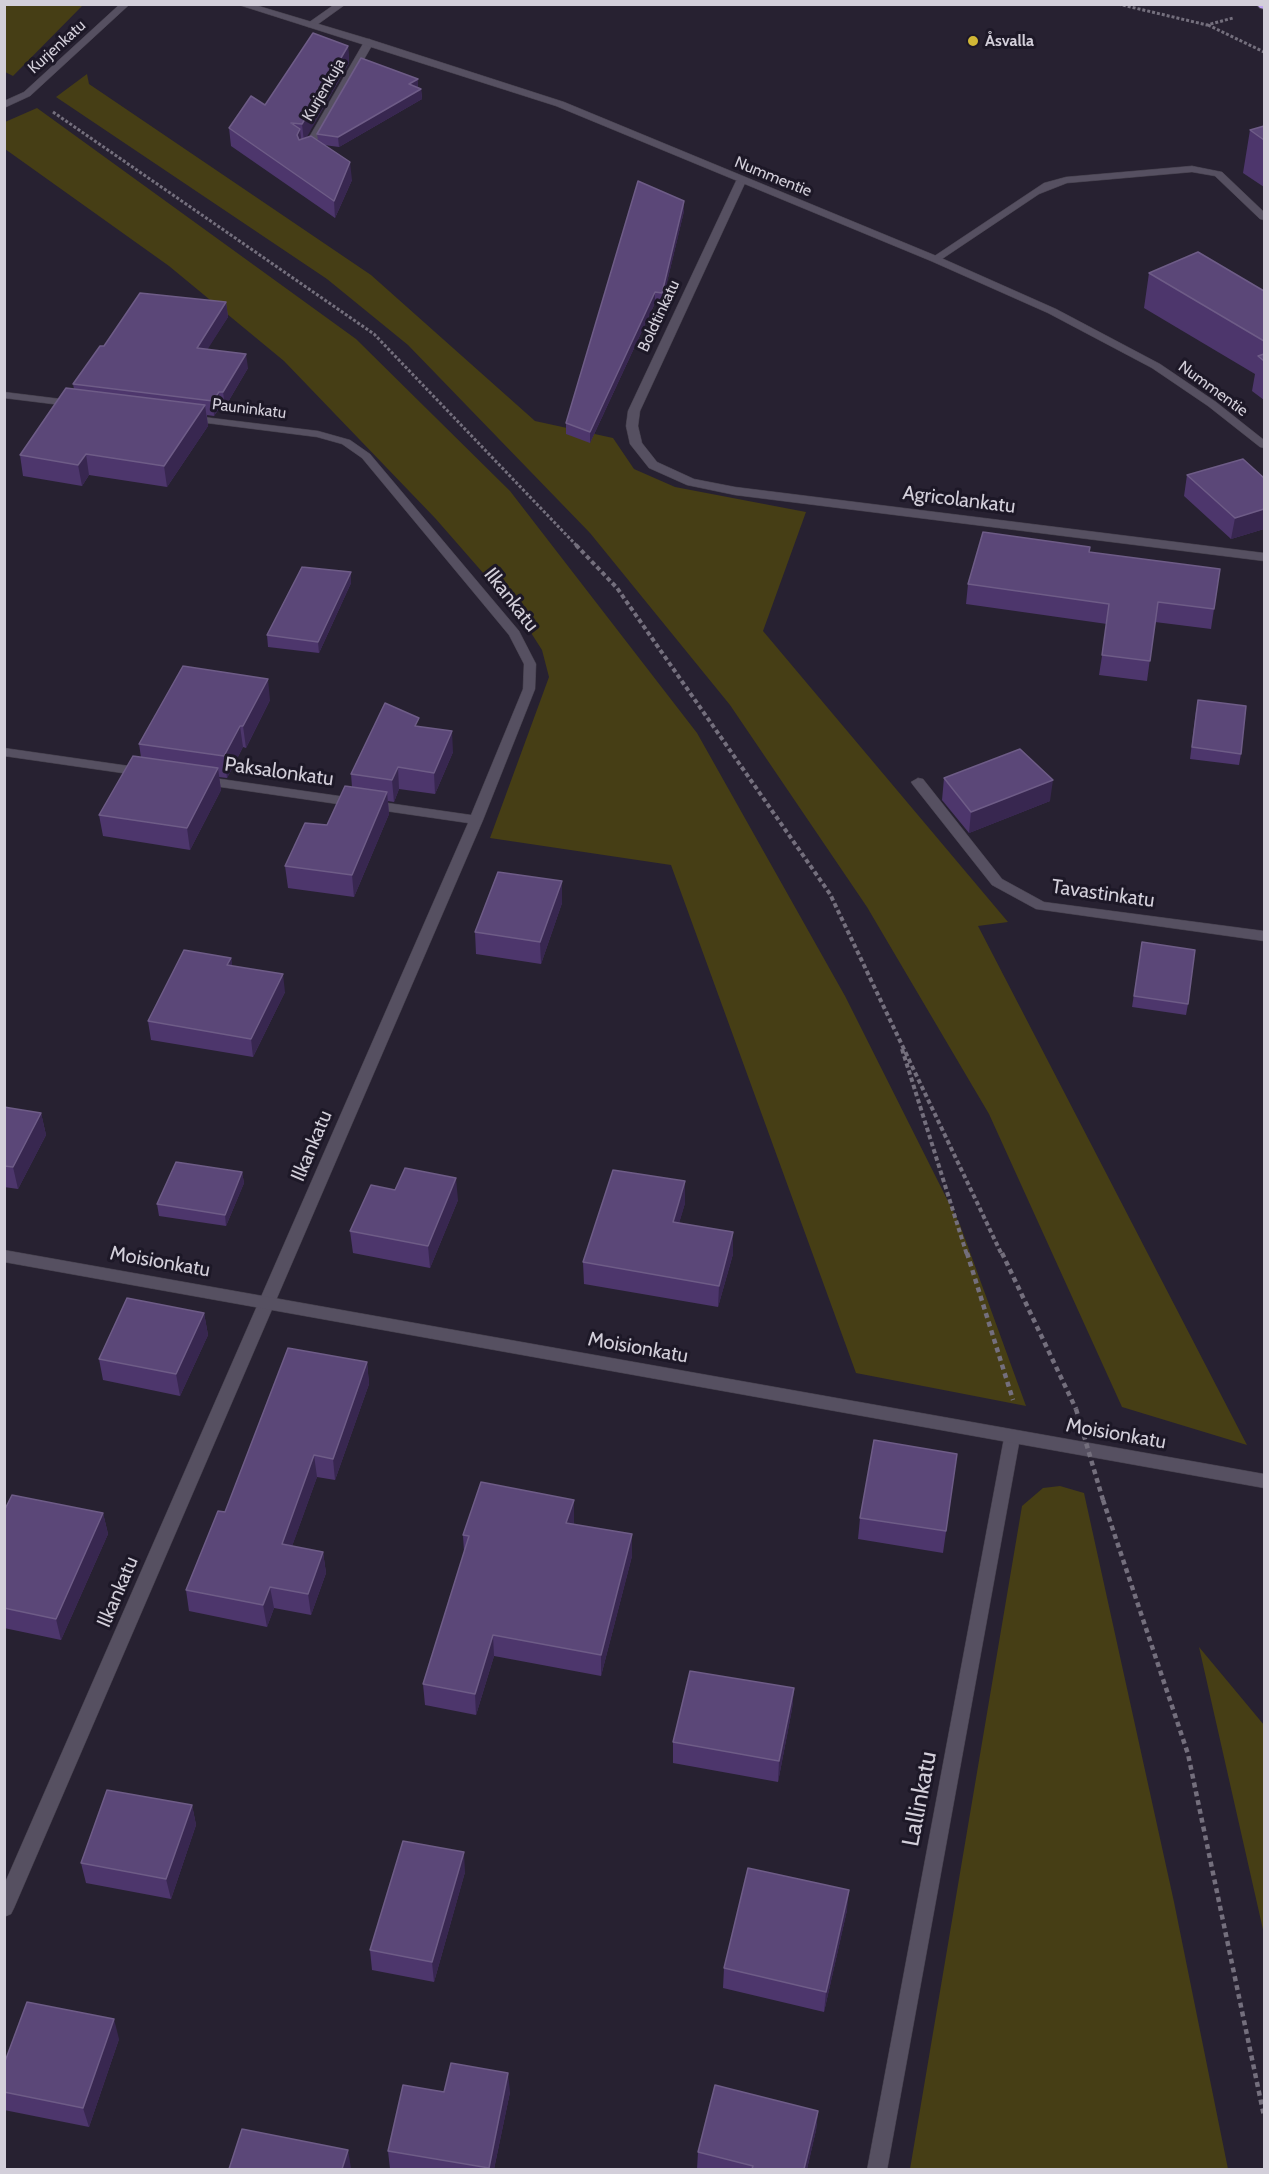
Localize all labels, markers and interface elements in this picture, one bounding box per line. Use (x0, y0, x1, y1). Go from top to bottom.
street label: Kurjenkatu (24, 16, 90, 78)
place label: Åsvalla (985, 31, 1034, 51)
marker: Åsvalla (966, 34, 980, 48)
street label: Kurjenkuja (298, 55, 350, 125)
street label: Nummentie (732, 153, 814, 201)
street label: Boldtinkatu (634, 277, 684, 355)
street label: Nummentie (1174, 357, 1252, 421)
street label: Pauninkatu (211, 395, 287, 423)
street label: Agricolankatu (901, 481, 1017, 519)
street label: Ilkankatu (479, 563, 543, 637)
street label: Paksalonkatu (223, 752, 335, 792)
street label: Tavastinkatu (1050, 875, 1156, 913)
street label: Ilkankatu (286, 1107, 338, 1185)
street label: Moisionkatu (108, 1241, 212, 1283)
street label: Moisionkatu (586, 1327, 690, 1369)
street label: Moisionkatu (1064, 1413, 1168, 1455)
street label: Ilkankatu (92, 1553, 144, 1631)
street label: Lallinkatu (897, 1749, 943, 1849)

